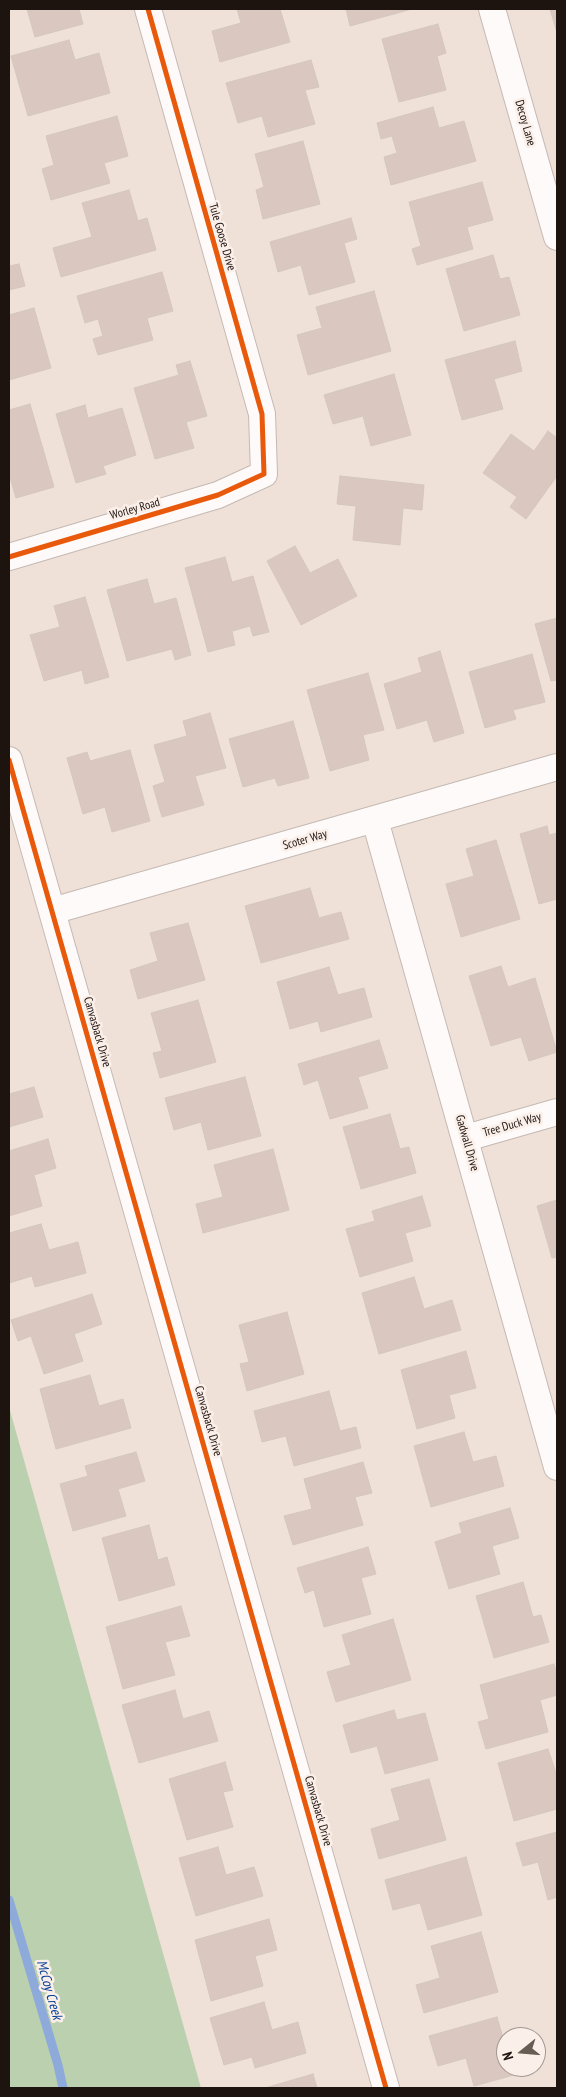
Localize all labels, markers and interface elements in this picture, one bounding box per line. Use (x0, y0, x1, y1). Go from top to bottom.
street label: Decoy Lane (512, 98, 538, 148)
street label: Tule Goose Drive (206, 202, 238, 272)
street label: Worley Road (108, 495, 162, 523)
street label: Scoter Way (281, 827, 329, 853)
street label: Canvasback Drive (80, 995, 114, 1069)
street label: Tree Duck Way (481, 1110, 543, 1140)
street label: Gadwall Drive (452, 1113, 482, 1173)
street label: Canvasback Drive (191, 1384, 225, 1458)
street label: Canvasback Drive (301, 1774, 335, 1848)
water label: McCoy Creek (33, 1958, 65, 2022)
north arrow (496, 2027, 546, 2077)
text: N (498, 2050, 517, 2062)

